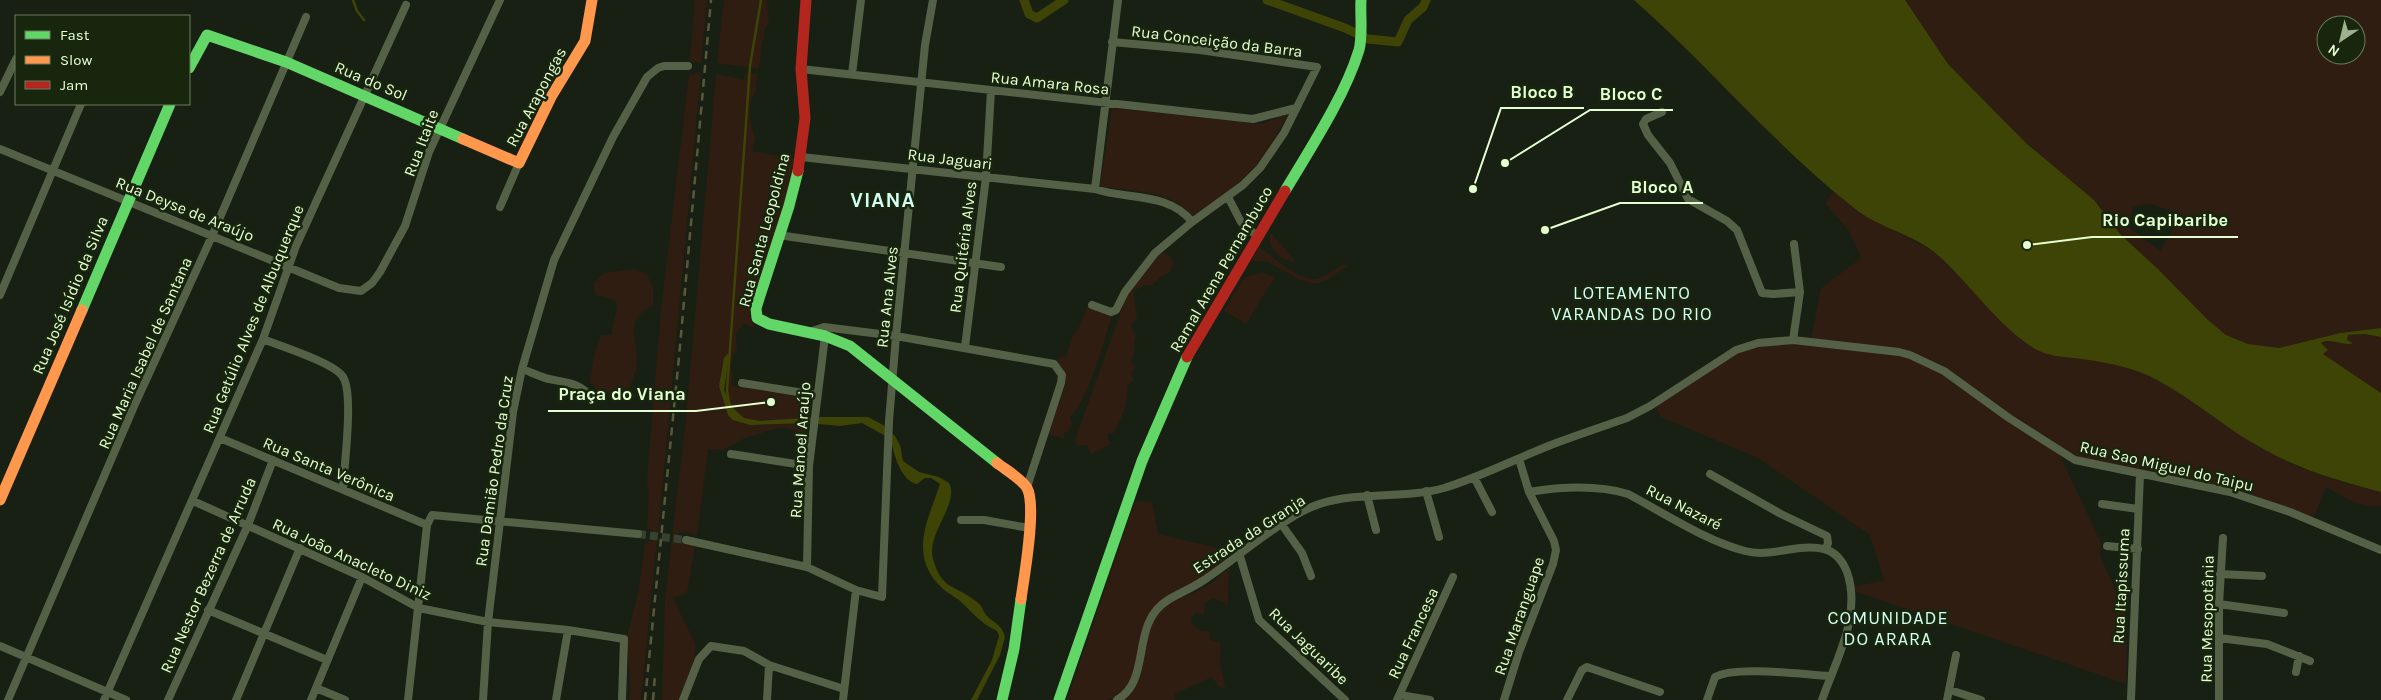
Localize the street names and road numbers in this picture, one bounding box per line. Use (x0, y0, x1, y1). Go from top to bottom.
street label: Rua Conceição da Barra (1130, 21, 1304, 61)
street label: Rua Arapongas (502, 44, 570, 150)
street label: Rua do Sol (332, 57, 410, 105)
street label: Rua Amara Rosa (990, 67, 1110, 99)
street label: Rua Itaite (400, 107, 442, 179)
street label: Rua Jaguari (906, 144, 994, 174)
street label: Rua Santa Leopoldina (734, 151, 794, 309)
street label: Rua Deyse de Araújo (113, 173, 257, 245)
street label: Rua Quitéria Alves (945, 180, 981, 314)
street label: Ramal Arena Pernambuco (1166, 183, 1276, 355)
street label: Rua Getúlio Alves de Albuquerque (198, 202, 308, 436)
street label: Rua José Isídio da Silva (28, 213, 112, 377)
street label: Rua Ana Alves (872, 245, 902, 349)
street label: Rua Maria Isabel de Santana (94, 254, 196, 452)
street label: Rua Damião Pedro da Cruz (471, 374, 517, 568)
street label: Rua Manoel Araújo (786, 381, 814, 519)
street label: Rua Santa Verônica (260, 433, 398, 505)
street label: Rua Sao Miguel do Taipu (2078, 437, 2256, 495)
street label: Rua Nestor Bezerra de Arruda (156, 474, 260, 676)
street label: Rua Nazaré (1643, 480, 1725, 534)
street label: Estrada da Granja (1189, 490, 1309, 578)
street label: Rua João Anacleto Diniz (270, 514, 434, 604)
street label: Rua Itapissuma (2108, 528, 2134, 644)
street label: Rua Maranguape (1490, 554, 1548, 678)
street label: Rua Mesopotânia (2196, 555, 2218, 683)
street label: Rua Francesa (1384, 584, 1442, 682)
street label: Rua Jaguaribe (1265, 603, 1353, 689)

